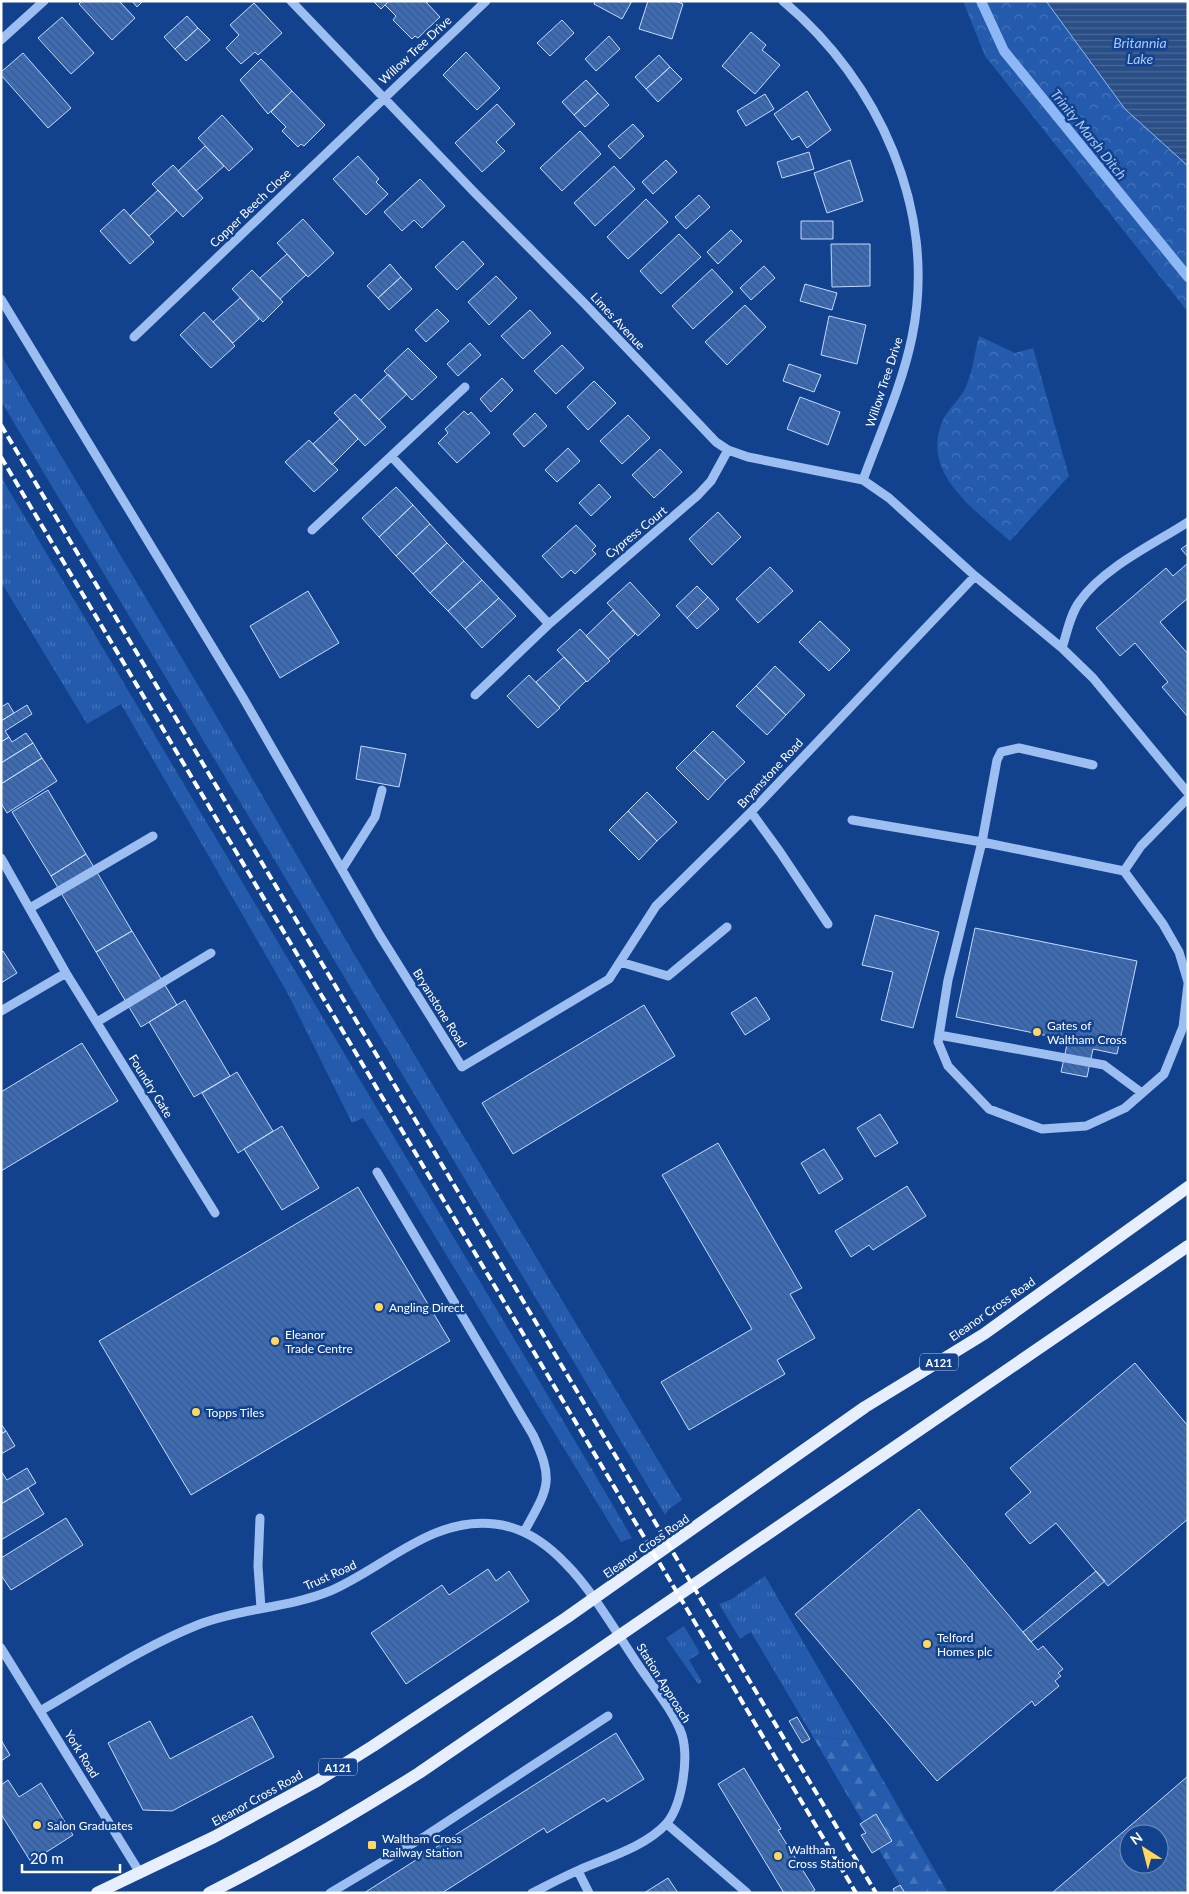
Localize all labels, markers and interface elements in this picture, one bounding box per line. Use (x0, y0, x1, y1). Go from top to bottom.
street label: Willow Tree Drive (376, 13, 454, 87)
water label: Britannia Lake (1113, 34, 1167, 67)
water label: Trinity Marsh Ditch (1047, 85, 1131, 183)
street label: Copper Beech Close (206, 166, 294, 250)
street label: Limes Avenue (588, 289, 648, 353)
street label: Willow Tree Drive (862, 335, 906, 429)
street label: Cypress Court (602, 502, 670, 561)
street label: Bryanstone Road (734, 735, 806, 811)
street label: Bryanstone Road (410, 966, 470, 1050)
place label: Gates of Waltham Cross (1047, 1018, 1127, 1047)
marker: Gates of Waltham Cross (1031, 1026, 1043, 1038)
street label: Foundry Gate (126, 1052, 176, 1120)
street label: Eleanor Cross Road (946, 1274, 1038, 1344)
place label: Angling Direct (389, 1300, 465, 1315)
marker: Angling Direct (373, 1301, 385, 1313)
place label: Eleanor Trade Centre (285, 1327, 353, 1356)
marker: Eleanor Trade Centre (269, 1335, 281, 1347)
road number: A121 (920, 1354, 958, 1370)
place label: Topps Tiles (206, 1405, 264, 1420)
marker: Topps Tiles (190, 1406, 202, 1418)
street label: Eleanor Cross Road (600, 1511, 692, 1581)
street label: Trust Road (301, 1557, 359, 1593)
place label: Telford Homes plc (937, 1630, 993, 1659)
marker: Telford Homes plc (921, 1638, 933, 1650)
street label: Station Approach (634, 1640, 694, 1726)
street label: York Road (62, 1727, 102, 1781)
road number: A121 (319, 1758, 357, 1775)
street label: Eleanor Cross Road (209, 1767, 305, 1829)
place label: Salon Graduates (47, 1818, 133, 1833)
marker: Salon Graduates (31, 1819, 43, 1831)
north arrow (1119, 1824, 1169, 1874)
text: N (1127, 1828, 1145, 1848)
place label: Waltham Cross Railway Station (382, 1831, 463, 1860)
marker: Waltham Cross Railway Station (366, 1839, 378, 1851)
scale bar (22, 1842, 120, 1874)
place label: Waltham Cross Station (788, 1842, 858, 1871)
text: 20 m (30, 1849, 64, 1867)
marker: Waltham Cross Station (772, 1850, 784, 1862)

